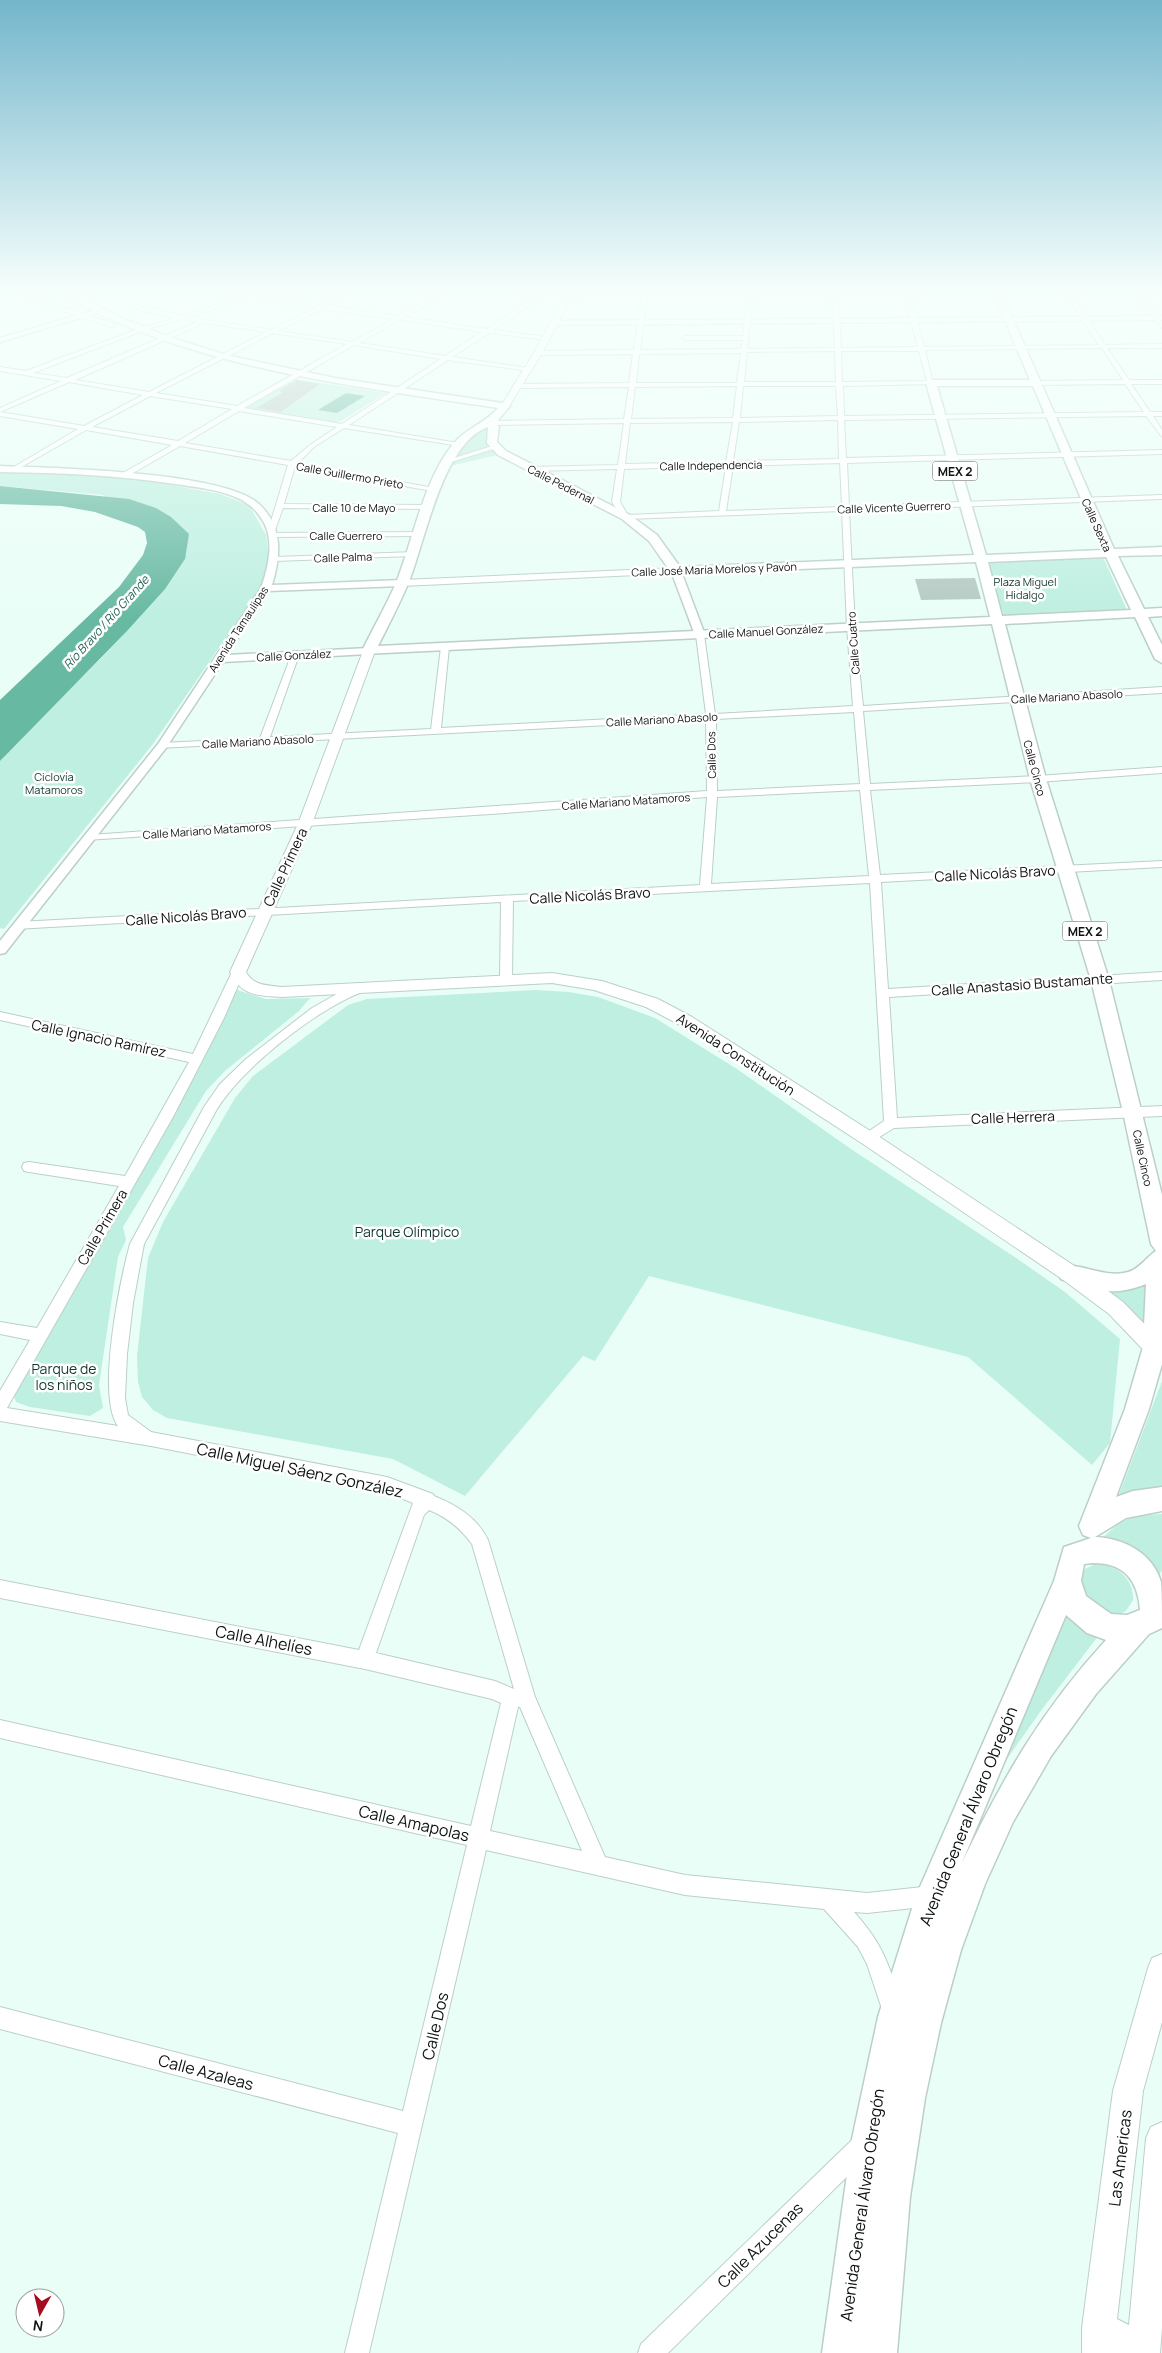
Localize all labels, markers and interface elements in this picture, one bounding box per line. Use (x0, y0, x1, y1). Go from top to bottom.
street label: Calle Independencia (659, 457, 763, 473)
street label: Calle Guillermo Prieto (295, 458, 405, 492)
street label: Calle Pedernal (525, 461, 597, 507)
road number: MEX 2 (932, 462, 978, 481)
street label: Calle Sexta (1079, 496, 1115, 554)
street label: Calle Vicente Guerrero (837, 498, 952, 516)
street label: Calle 10 de Mayo (312, 500, 396, 515)
street label: Calle Guerrero (309, 528, 383, 543)
street label: Calle Palma (314, 548, 372, 566)
street label: Calle José María Morelos y Pavón (631, 559, 797, 579)
water label: Río Bravo / Rio Grande (59, 571, 153, 672)
park label: Plaza Miguel Hidalgo (994, 574, 1057, 602)
street label: Avenida Tamaulipas (205, 583, 272, 675)
street label: Calle Cuatro (843, 611, 863, 675)
street label: Calle Manuel González (708, 621, 824, 641)
street label: Calle González (256, 646, 332, 664)
street label: Calle Mariano Abasolo (1011, 686, 1124, 706)
street label: Calle Mariano Abasolo (606, 709, 719, 729)
street label: Calle Mariano Abasolo (202, 731, 315, 751)
street label: Calle Dos (703, 731, 719, 779)
street label: Calle Cinco (1020, 738, 1050, 798)
park label: Ciclovía Matamoros (25, 769, 83, 797)
street label: Calle Mariano Matamoros (561, 789, 691, 813)
street label: Calle Mariano Matamoros (142, 818, 272, 842)
street label: Calle Primera (259, 825, 311, 909)
street label: Calle Nicolás Bravo (934, 860, 1056, 886)
street label: Calle Nicolás Bravo (529, 882, 651, 908)
street label: Calle Nicolás Bravo (125, 902, 247, 930)
road number: MEX 2 (1062, 921, 1108, 940)
street label: Calle Anastasio Bustamante (931, 968, 1113, 1000)
street label: Avenida Constitución (673, 1009, 799, 1099)
street label: Calle Ignacio Ramírez (30, 1014, 168, 1062)
street label: Calle Herrera (971, 1106, 1055, 1128)
street label: Calle Cinco (1130, 1129, 1156, 1188)
street label: Calle Primera (73, 1186, 131, 1268)
park label: Parque Olímpico (355, 1222, 459, 1241)
park label: Parque de los niños (31, 1359, 97, 1394)
street label: Calle Miguel Sáenz González (195, 1437, 405, 1503)
street label: Calle Alhelíes (214, 1620, 314, 1660)
street label: Avenida General Álvaro Obregón (914, 1703, 1022, 1929)
street label: Calle Amapolas (357, 1800, 471, 1846)
street label: Calle Dos (417, 1990, 453, 2062)
street label: Calle Azaleas (156, 2049, 256, 2095)
street label: Avenida General Álvaro Obregón (835, 2087, 889, 2323)
street label: Las Americas (1103, 2108, 1137, 2208)
street label: Calle Azucenas (712, 2197, 808, 2293)
north arrow (15, 2288, 65, 2338)
text: N (32, 2316, 44, 2336)

